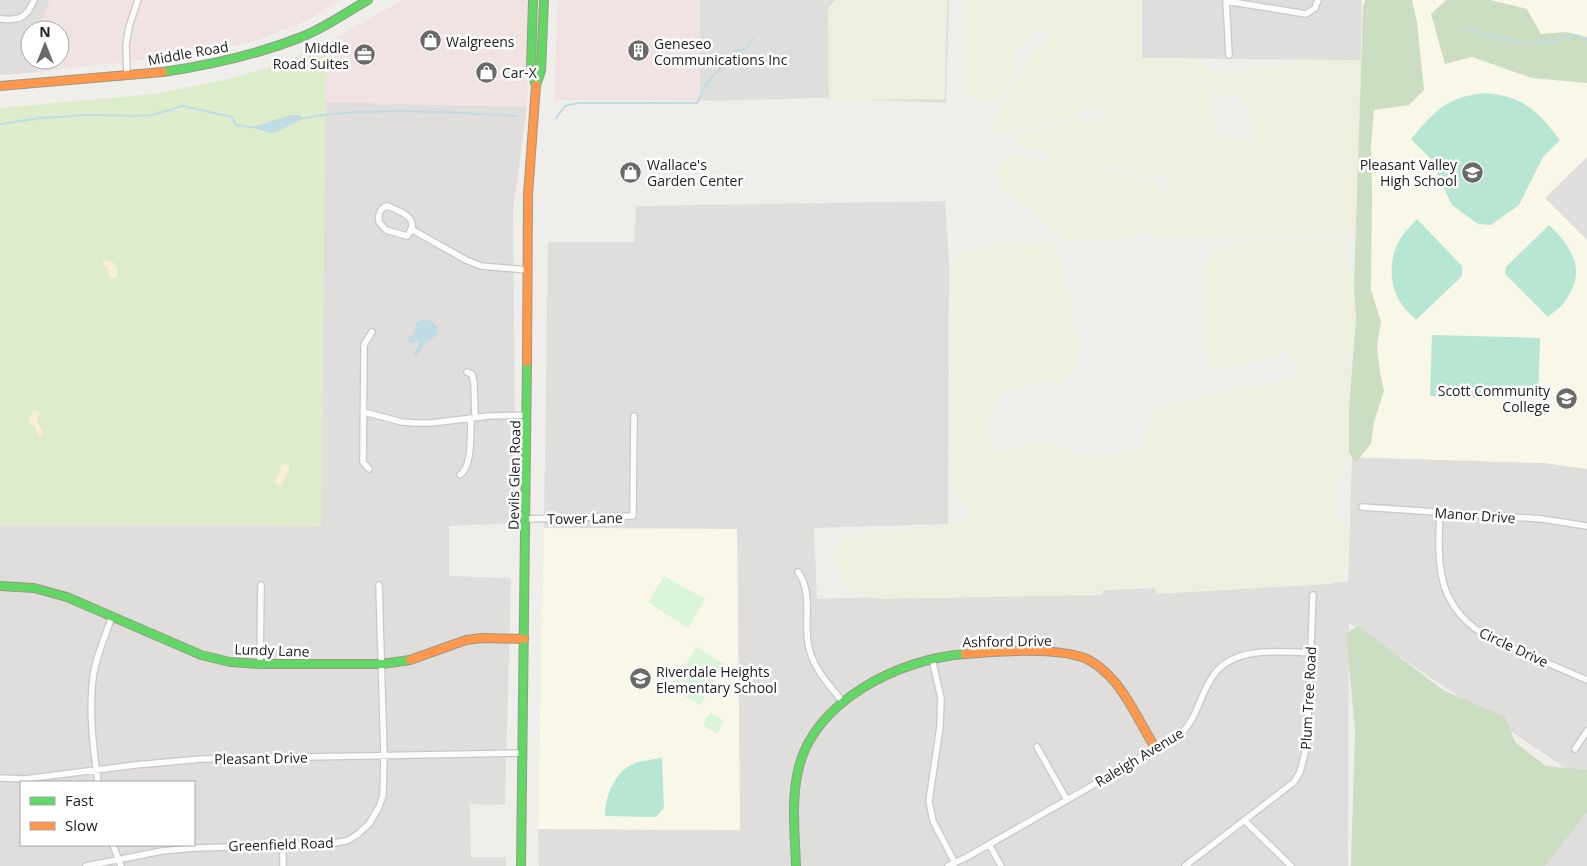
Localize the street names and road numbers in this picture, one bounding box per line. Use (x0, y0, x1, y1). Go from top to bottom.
street label: Middle Road (146, 37, 230, 69)
street label: Devils Glen Road (504, 420, 524, 530)
street label: Manor Drive (1434, 503, 1516, 527)
street label: Tower Lane (547, 508, 623, 528)
street label: Circle Drive (1476, 623, 1552, 671)
street label: Ashford Drive (962, 631, 1052, 651)
street label: Lundy Lane (234, 639, 310, 661)
street label: Plum Tree Road (1296, 646, 1320, 750)
street label: Raleigh Avenue (1091, 723, 1187, 791)
street label: Pleasant Drive (214, 748, 308, 768)
street label: Greenfield Road (228, 833, 334, 855)

